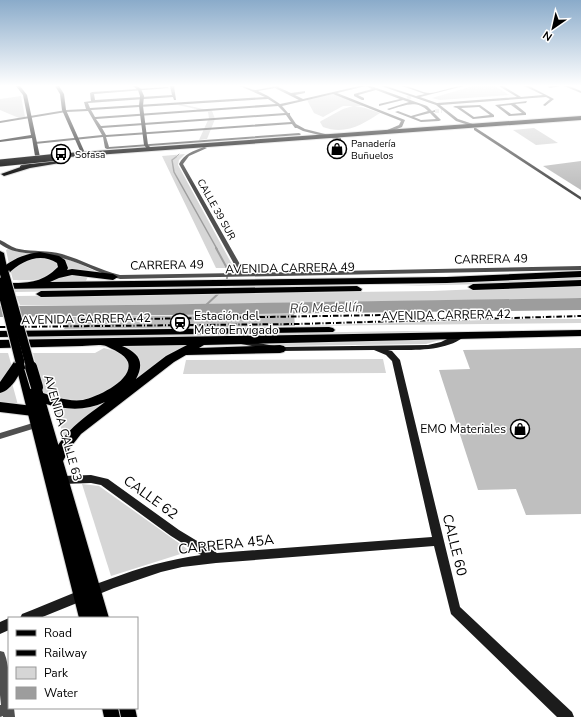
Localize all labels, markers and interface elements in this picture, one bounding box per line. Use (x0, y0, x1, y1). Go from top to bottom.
north arrow (533, 8, 573, 48)
text: N (540, 27, 555, 44)
place label: Panadería Buñuelos (351, 137, 396, 163)
shop icon: Panadería Buñuelos (326, 138, 348, 160)
bus stop icon: Sofasa (50, 143, 72, 165)
place label: Sofasa (75, 148, 105, 162)
street label: CALLE 39 SUR (194, 176, 239, 243)
street label: CARRERA 49 (454, 250, 528, 268)
street label: CARRERA 49 (130, 256, 204, 274)
street label: AVENIDA CARRERA 49 (225, 259, 355, 277)
water label: Río Medellín (289, 298, 363, 318)
street label: AVENIDA CARRERA 42 (381, 306, 511, 324)
place label: Estación del Metro Envigado (194, 308, 279, 338)
street label: AVENIDA CARRERA 42 (21, 310, 151, 328)
station icon: Estación del Metro Envigado (169, 312, 191, 334)
street label: AVENIDA CALLE 63 (40, 373, 86, 483)
shop icon: EMO Materiales (509, 418, 531, 440)
place label: EMO Materiales (420, 421, 506, 437)
street label: CALLE 62 (120, 471, 182, 524)
street label: CALLE 60 (438, 512, 471, 578)
street label: CARRERA 45A (177, 530, 275, 559)
legend (8, 617, 138, 709)
text: Road (44, 625, 72, 641)
text: Railway (44, 645, 88, 661)
text: Park (44, 665, 69, 681)
text: Water (44, 685, 78, 701)

